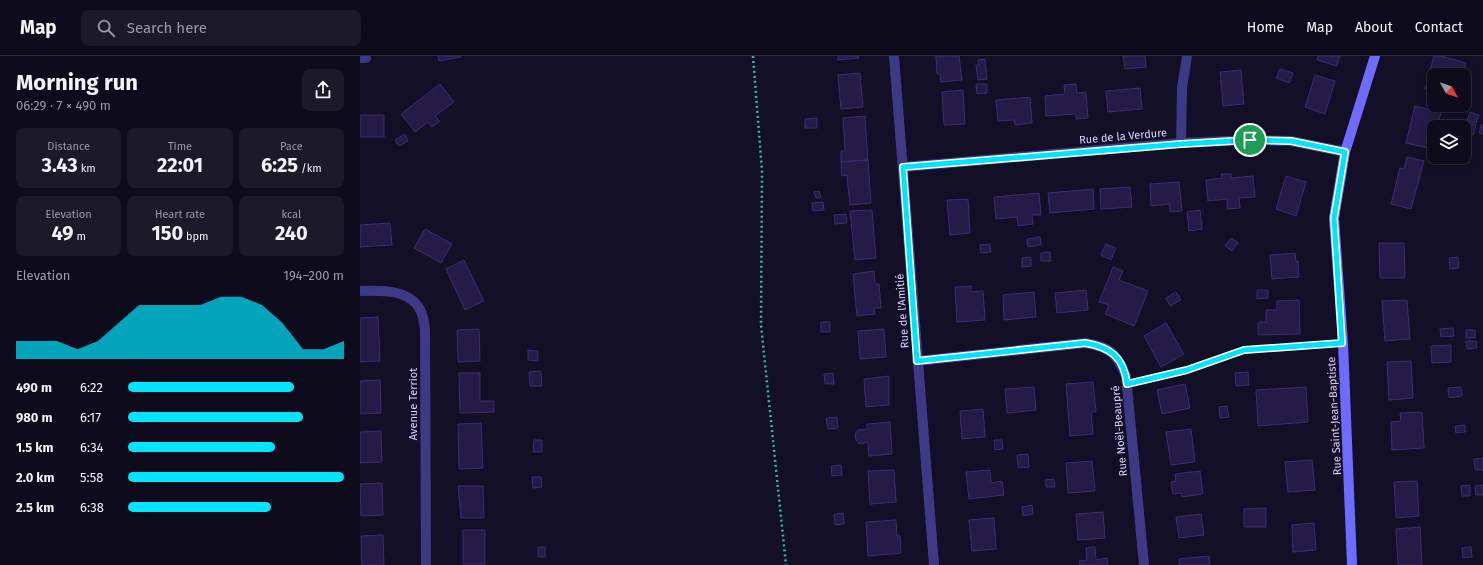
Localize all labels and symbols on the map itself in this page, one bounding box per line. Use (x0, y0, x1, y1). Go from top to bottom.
north arrow (1427, 68, 1471, 112)
pin (1233, 123, 1267, 157)
street label: Rue de la Verdure (1079, 126, 1168, 147)
street label: Rue de l'Amitié (893, 273, 912, 349)
street label: Rue Saint-Jean-Baptiste (1325, 356, 1344, 476)
street label: Avenue Terriot (407, 368, 420, 440)
street label: Rue Noël-Beaupré (1109, 385, 1130, 477)

